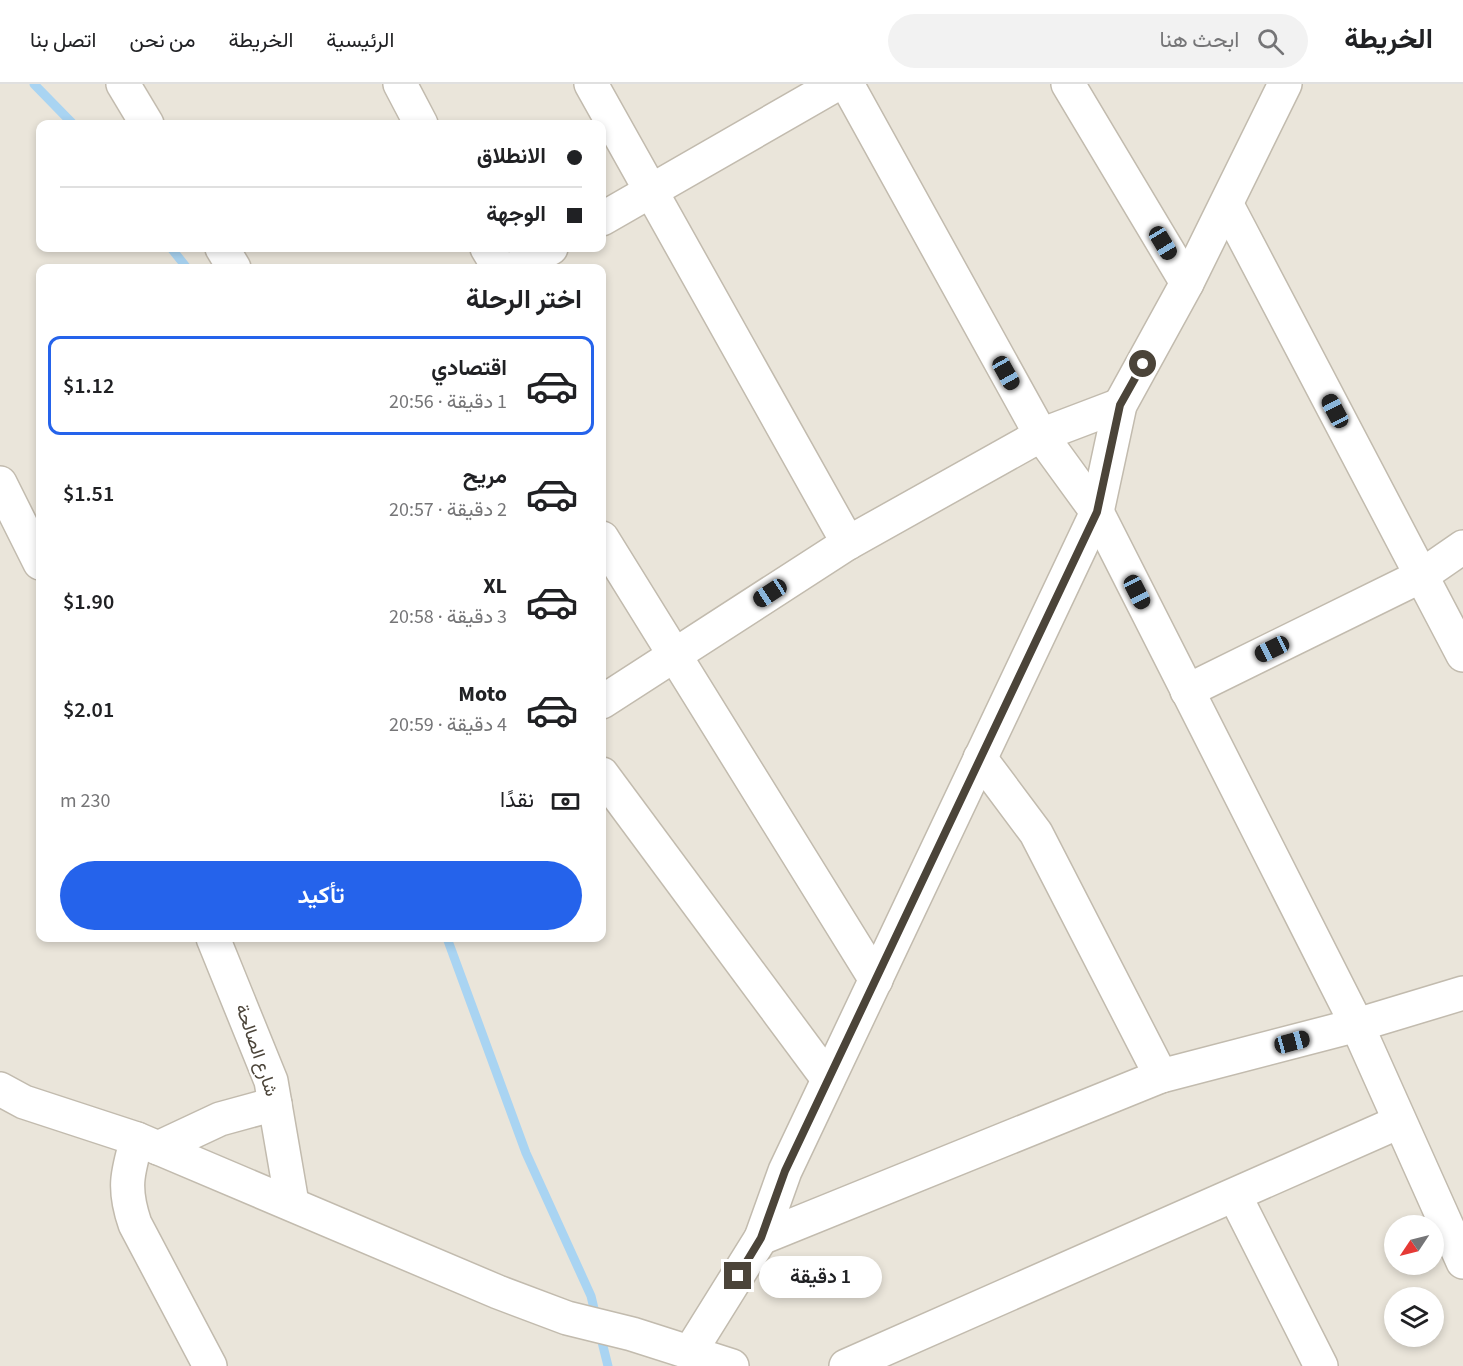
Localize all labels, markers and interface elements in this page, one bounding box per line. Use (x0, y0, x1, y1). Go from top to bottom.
search box (888, 14, 1308, 68)
text: الخريطة (1344, 19, 1433, 59)
text: ابحث هنا (1159, 24, 1239, 56)
text: اتصل بنا (30, 25, 96, 55)
text: من نحن (129, 25, 195, 55)
text: الخريطة (228, 25, 293, 55)
text: الرئيسية (326, 25, 394, 55)
icon: search (1254, 25, 1287, 58)
text: الانطلاق (477, 140, 546, 172)
text: الوجهة (486, 198, 546, 230)
car (1146, 223, 1180, 263)
text: اختر الرحلة (466, 280, 582, 319)
route start (1129, 350, 1156, 377)
text: اقتصادي (431, 352, 507, 384)
car (989, 353, 1023, 393)
icon: car (525, 359, 579, 413)
text: $1.12 (63, 370, 114, 402)
text: 1 دقيقة · 20:56 (389, 388, 507, 416)
car (1319, 391, 1351, 431)
text: مريح (463, 460, 507, 492)
icon: car (525, 467, 579, 521)
text: $1.51 (63, 478, 114, 510)
text: 2 دقيقة · 20:57 (389, 496, 507, 524)
text: XL (483, 570, 507, 602)
car (1121, 572, 1153, 612)
icon: car (525, 575, 579, 629)
car (750, 576, 790, 610)
text: $1.90 (63, 586, 114, 618)
text: 3 دقيقة · 20:58 (389, 603, 507, 631)
car (1252, 633, 1292, 665)
text: Moto (458, 678, 507, 710)
icon: car (525, 683, 579, 737)
text: $2.01 (63, 694, 114, 726)
text: 4 دقيقة · 20:59 (389, 711, 507, 739)
text: نقدًا (500, 784, 534, 816)
icon: cash (549, 785, 582, 818)
text: 230 m (60, 787, 110, 815)
button: تأكيد (60, 861, 582, 930)
street label: شارع الصالحة (229, 1001, 284, 1100)
car (1272, 1029, 1312, 1055)
north arrow (1384, 1215, 1444, 1275)
map controls (1384, 1215, 1444, 1347)
callout: 1 دقيقة (759, 1255, 882, 1297)
route end (724, 1262, 751, 1289)
text: 1 دقيقة (790, 1263, 851, 1291)
button: layers (1384, 1287, 1444, 1347)

